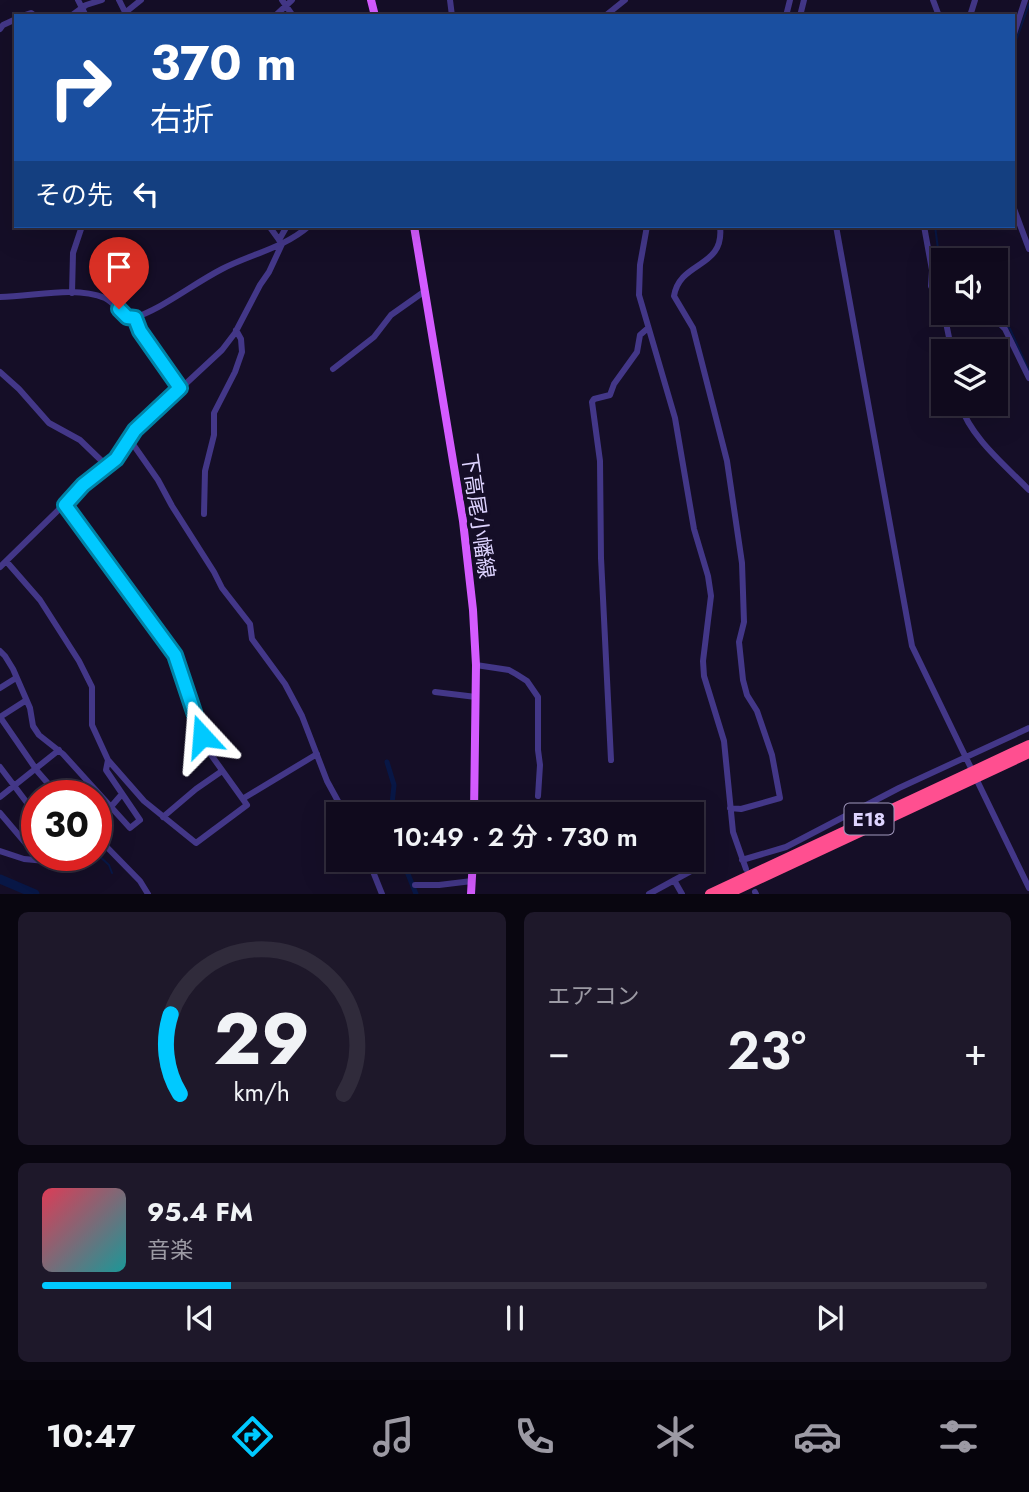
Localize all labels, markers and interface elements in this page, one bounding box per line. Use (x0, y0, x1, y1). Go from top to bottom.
text: 370 m (150, 28, 297, 98)
icon: right (35, 42, 126, 133)
text: 右折 (150, 96, 214, 142)
icon: left (127, 175, 165, 213)
text: その先 (35, 176, 113, 214)
pin (89, 237, 149, 309)
icon: arrive (100, 248, 138, 286)
map controls (931, 248, 1008, 416)
button: sound (931, 248, 1008, 325)
button: layers (931, 339, 1008, 416)
street label: 下高尾小幡線 (454, 452, 502, 580)
position arrow (165, 699, 239, 773)
speed limit sign: 30 (21, 780, 112, 871)
road number: E18 (844, 804, 894, 834)
text: 10:49 · 2 分 · 730 m (392, 818, 638, 856)
text: エアコン (548, 979, 640, 1013)
text: 29 (214, 987, 310, 1092)
text: 23° (727, 1013, 806, 1089)
text: − (548, 1024, 570, 1079)
text: + (964, 1024, 987, 1079)
text: km/h (233, 1074, 290, 1110)
text: 95.4 FM (147, 1193, 253, 1231)
text: 音楽 (147, 1233, 193, 1267)
icon: previous (181, 1299, 219, 1337)
icon: pause (496, 1299, 534, 1337)
icon: next (811, 1299, 849, 1337)
icon: directions (228, 1412, 277, 1461)
icon: music (369, 1412, 418, 1461)
icon: phone (510, 1412, 559, 1461)
icon: climate (651, 1412, 700, 1461)
icon: car (793, 1412, 842, 1461)
icon: filters (934, 1412, 983, 1461)
text: 10:47 (46, 1413, 136, 1459)

